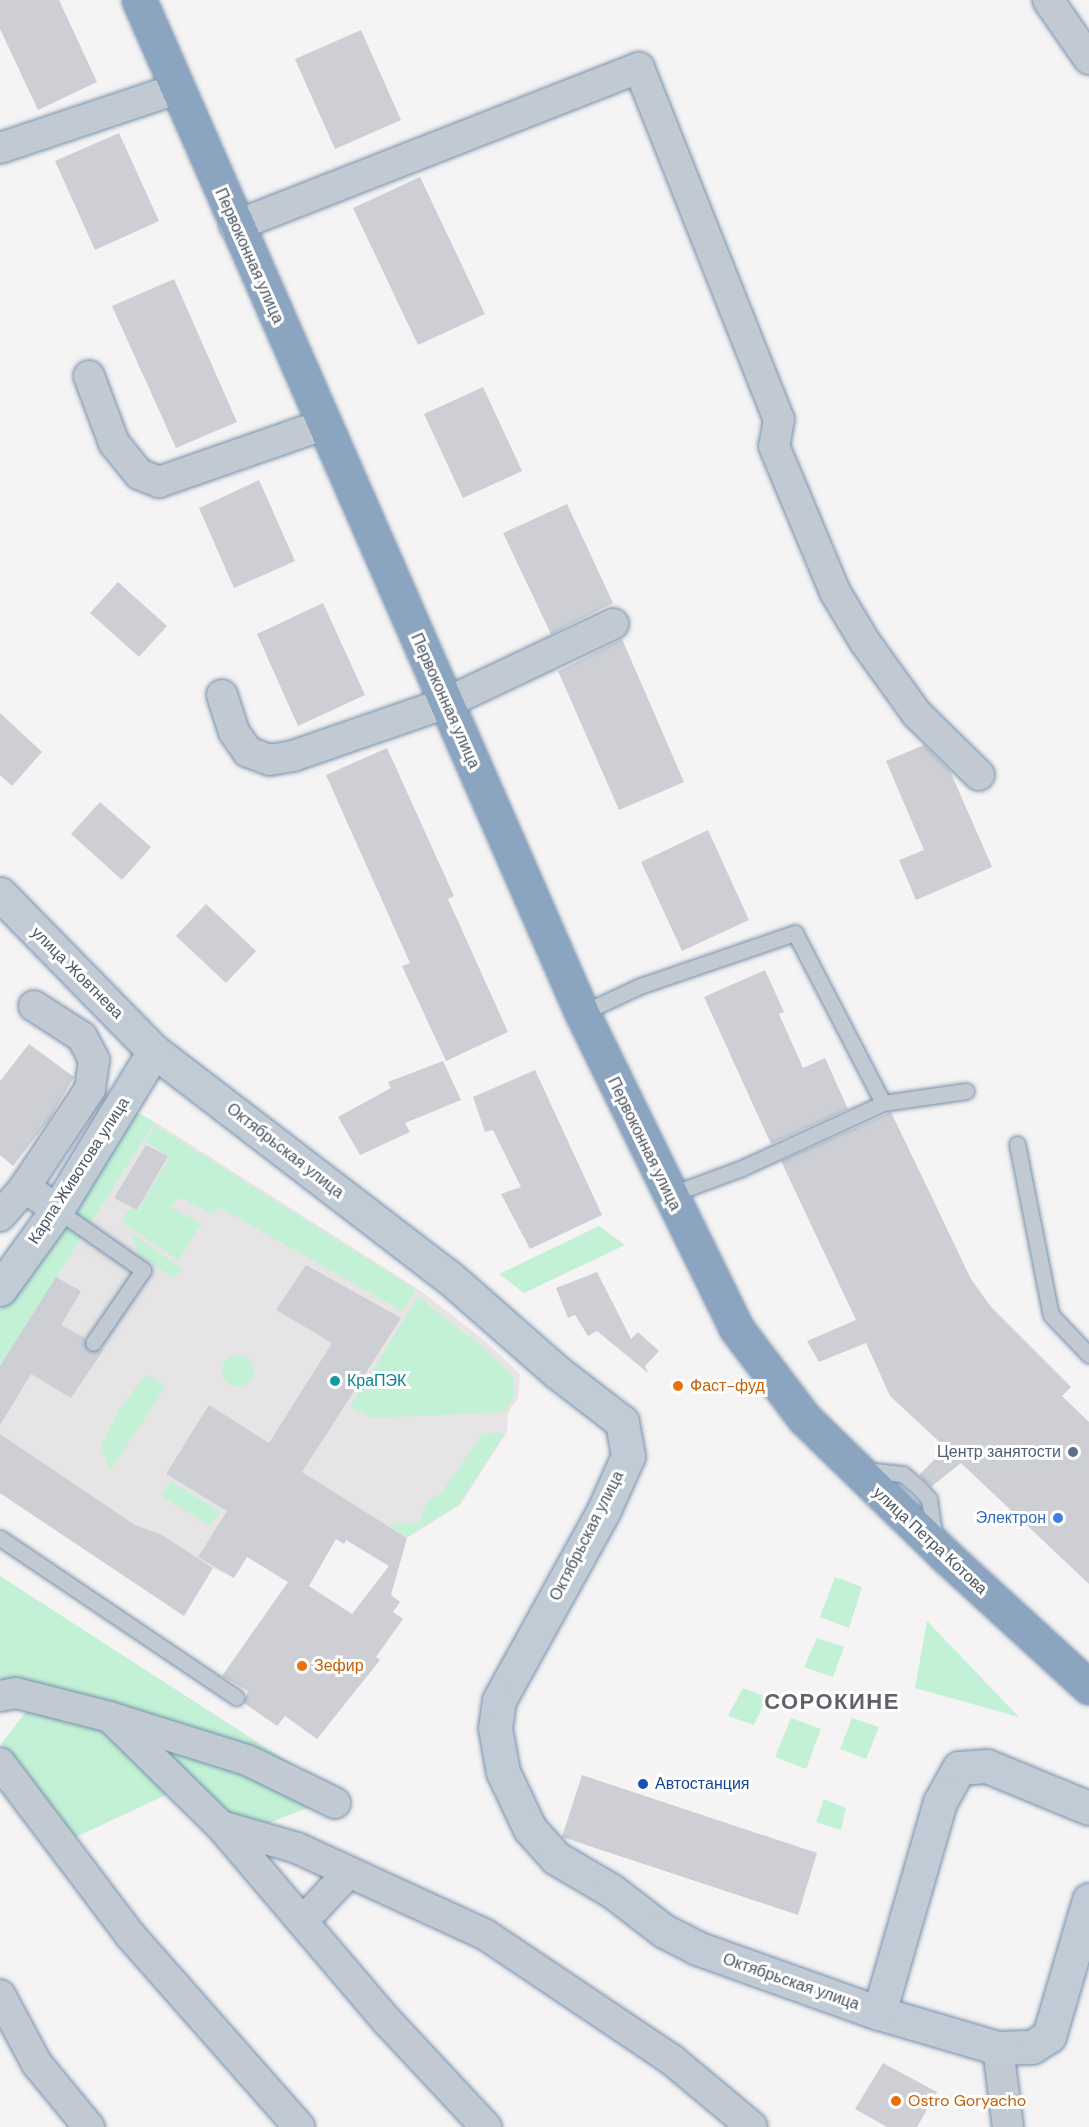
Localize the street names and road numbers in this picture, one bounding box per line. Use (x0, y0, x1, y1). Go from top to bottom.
street label: Первоконная улица (211, 185, 287, 327)
street label: Первоконная улица (407, 630, 483, 772)
street label: улица Жовтнева (27, 923, 127, 1023)
street label: Первоконная улица (603, 1074, 685, 1214)
street label: Карпа Животова улица (24, 1094, 134, 1248)
street label: Октябрьская улица (223, 1099, 347, 1203)
street label: Октябрьская улица (546, 1468, 628, 1604)
street label: улица Петра Котова (869, 1483, 991, 1599)
street label: Октябрьская улица (720, 1950, 862, 2014)

